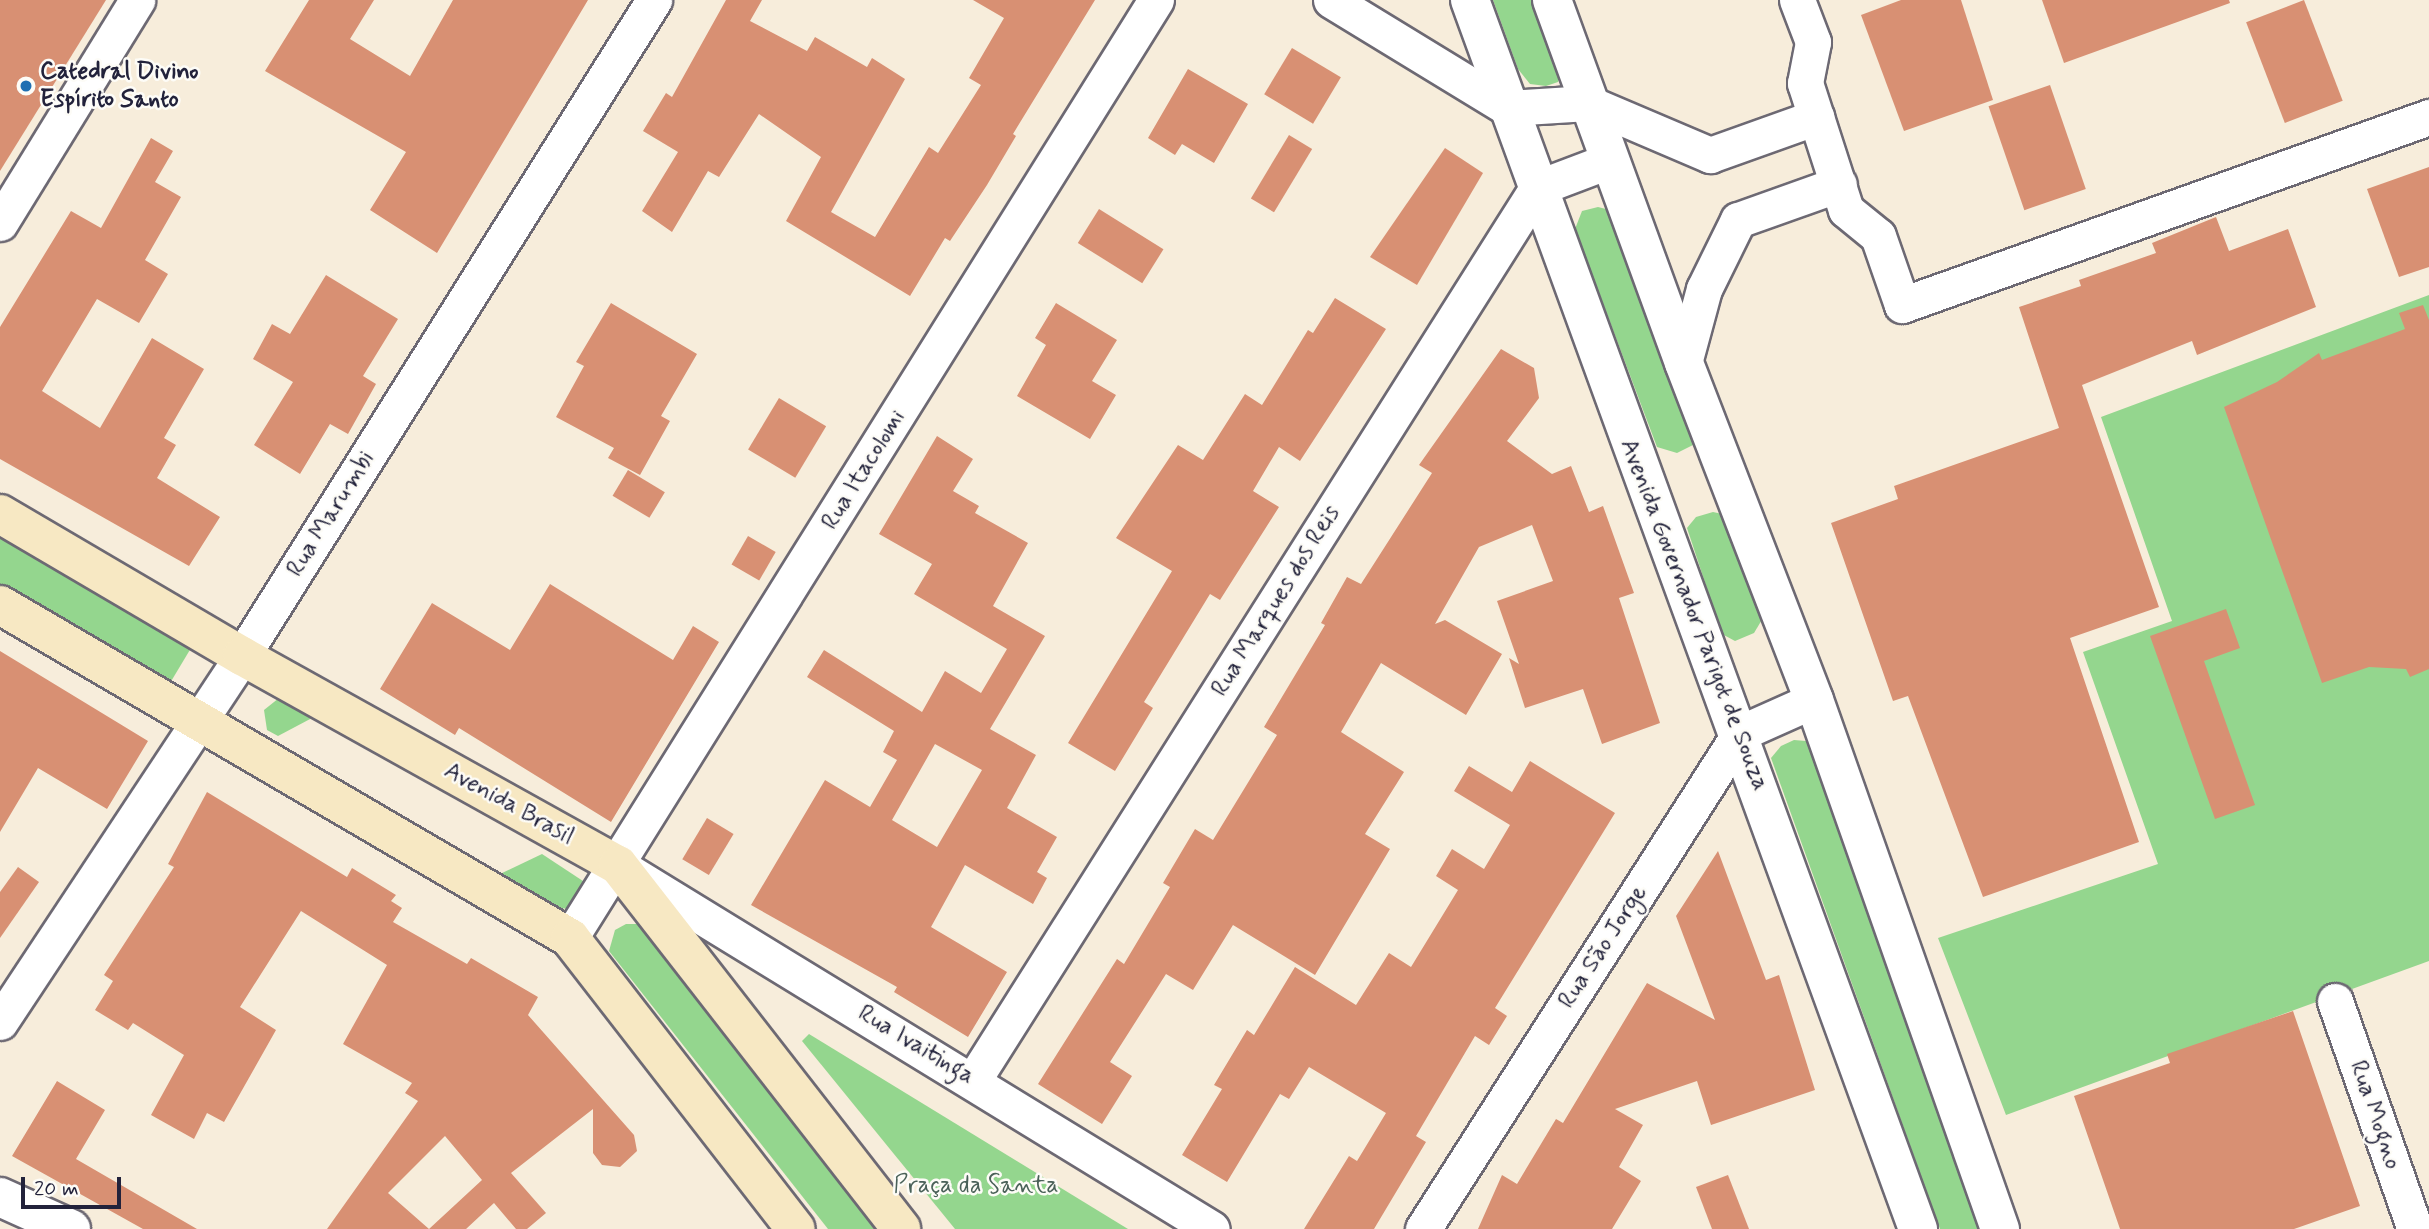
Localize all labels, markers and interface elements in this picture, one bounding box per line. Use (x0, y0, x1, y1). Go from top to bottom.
place label: Catedral Divino Espírito Santo (40, 58, 203, 114)
marker: Catedral Divino Espírito Santo (18, 78, 34, 94)
street label: Rua Itacolomi (815, 403, 913, 537)
street label: Avenida Governador Parigot de Souza (1613, 434, 1775, 796)
street label: Rua Marumbi (282, 448, 380, 580)
street label: Rua Marques dos Reis (1206, 502, 1346, 700)
street label: Avenida Brasil (438, 756, 580, 852)
street label: Rua São Jorge (1553, 880, 1653, 1014)
street label: Rua Ivaitinga (851, 998, 981, 1092)
street label: Rua Mogno (2343, 1057, 2407, 1173)
scale bar (24, 1162, 124, 1206)
park label: Praça da Santa (898, 1172, 1054, 1200)
text: 20 m (34, 1175, 79, 1203)

